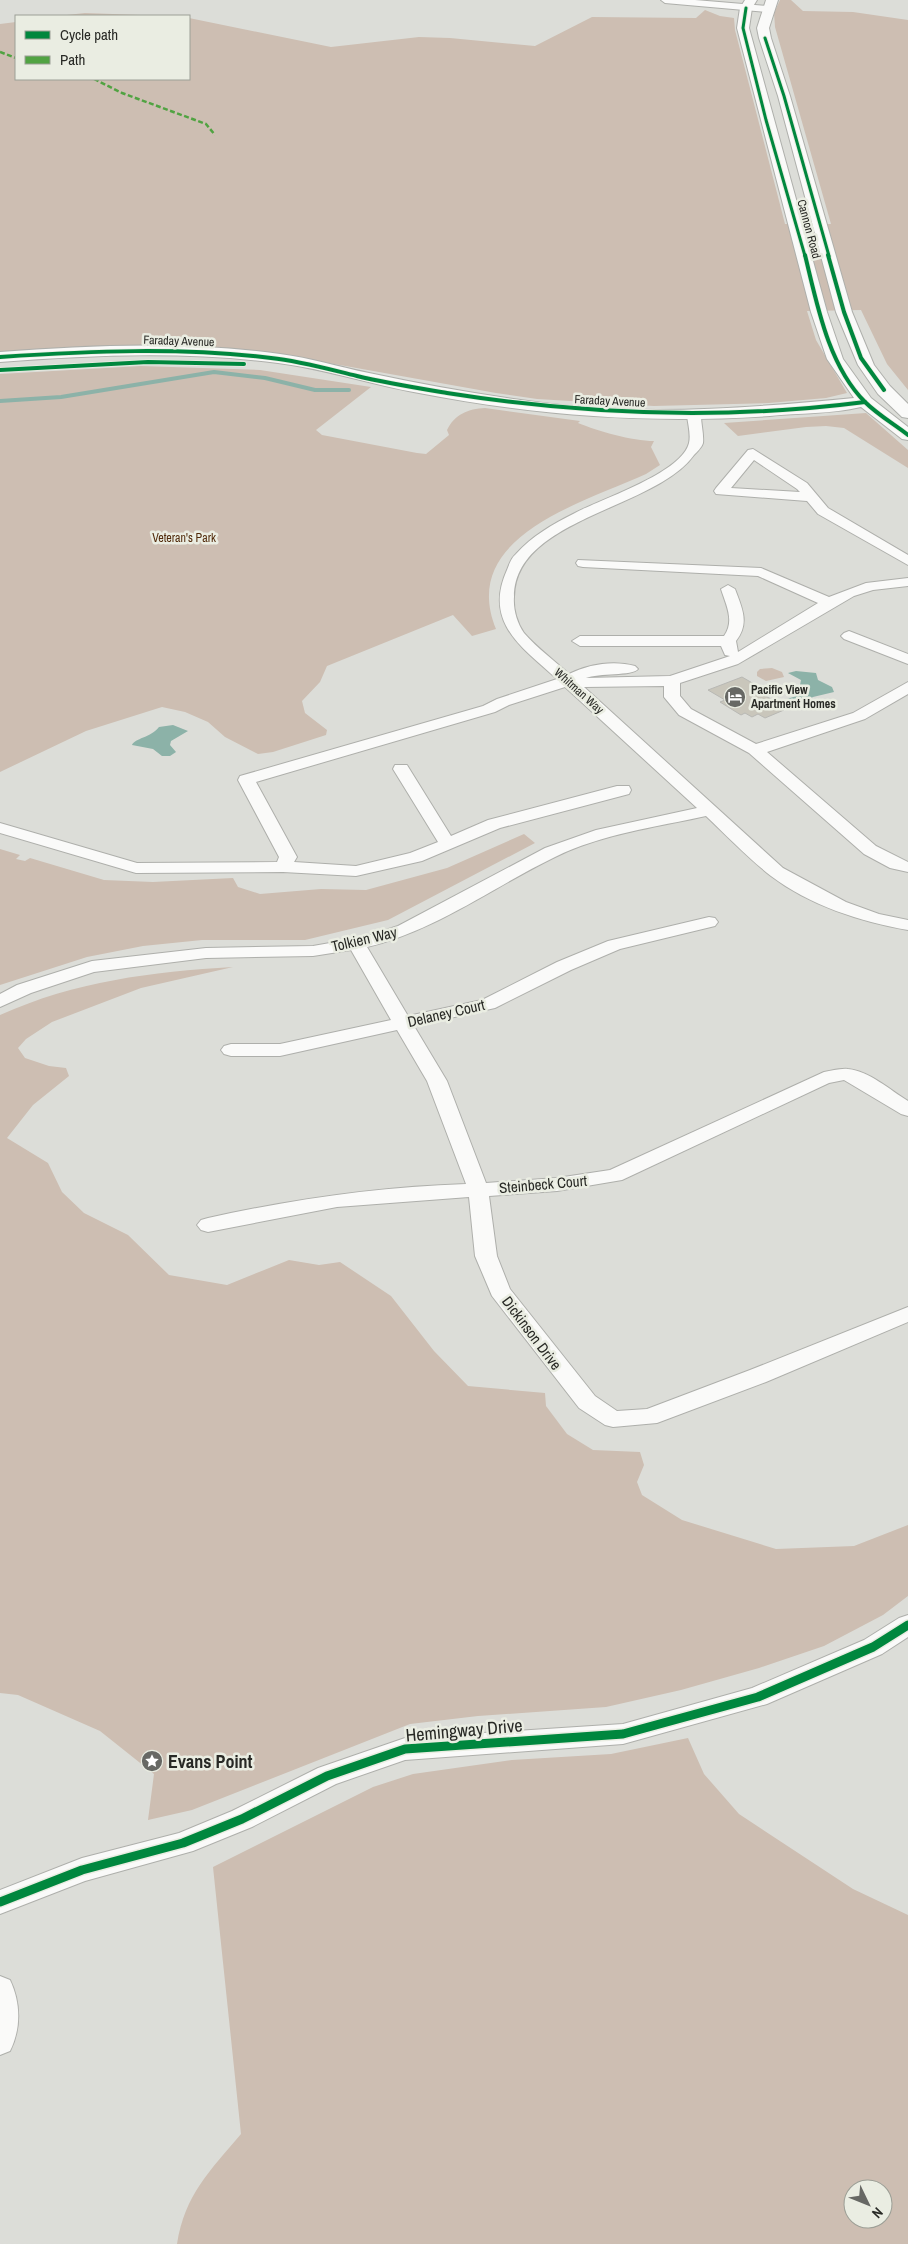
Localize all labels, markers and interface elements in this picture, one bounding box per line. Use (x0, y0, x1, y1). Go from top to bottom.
legend (15, 15, 190, 80)
text: Cycle path (60, 24, 118, 45)
text: Path (60, 49, 85, 70)
street label: Cannon Road (793, 198, 825, 260)
street label: Faraday Avenue (143, 332, 215, 350)
street label: Faraday Avenue (574, 391, 646, 411)
park label: Veteran's Park (152, 530, 216, 546)
street label: Whitman Way (551, 664, 607, 718)
place label: Pacific View Apartment Homes (751, 682, 836, 712)
hotel icon: Pacific View Apartment Homes (723, 685, 747, 709)
street label: Tolkien Way (329, 921, 400, 957)
street label: Delaney Court (405, 994, 487, 1032)
street label: Steinbeck Court (498, 1170, 588, 1198)
street label: Dickinson Drive (497, 1292, 567, 1374)
street label: Hemingway Drive (404, 1712, 524, 1748)
place icon: Evans Point (140, 1749, 164, 1773)
place label: Evans Point (168, 1749, 253, 1774)
north arrow (843, 2179, 893, 2229)
text: N (868, 2204, 887, 2222)

